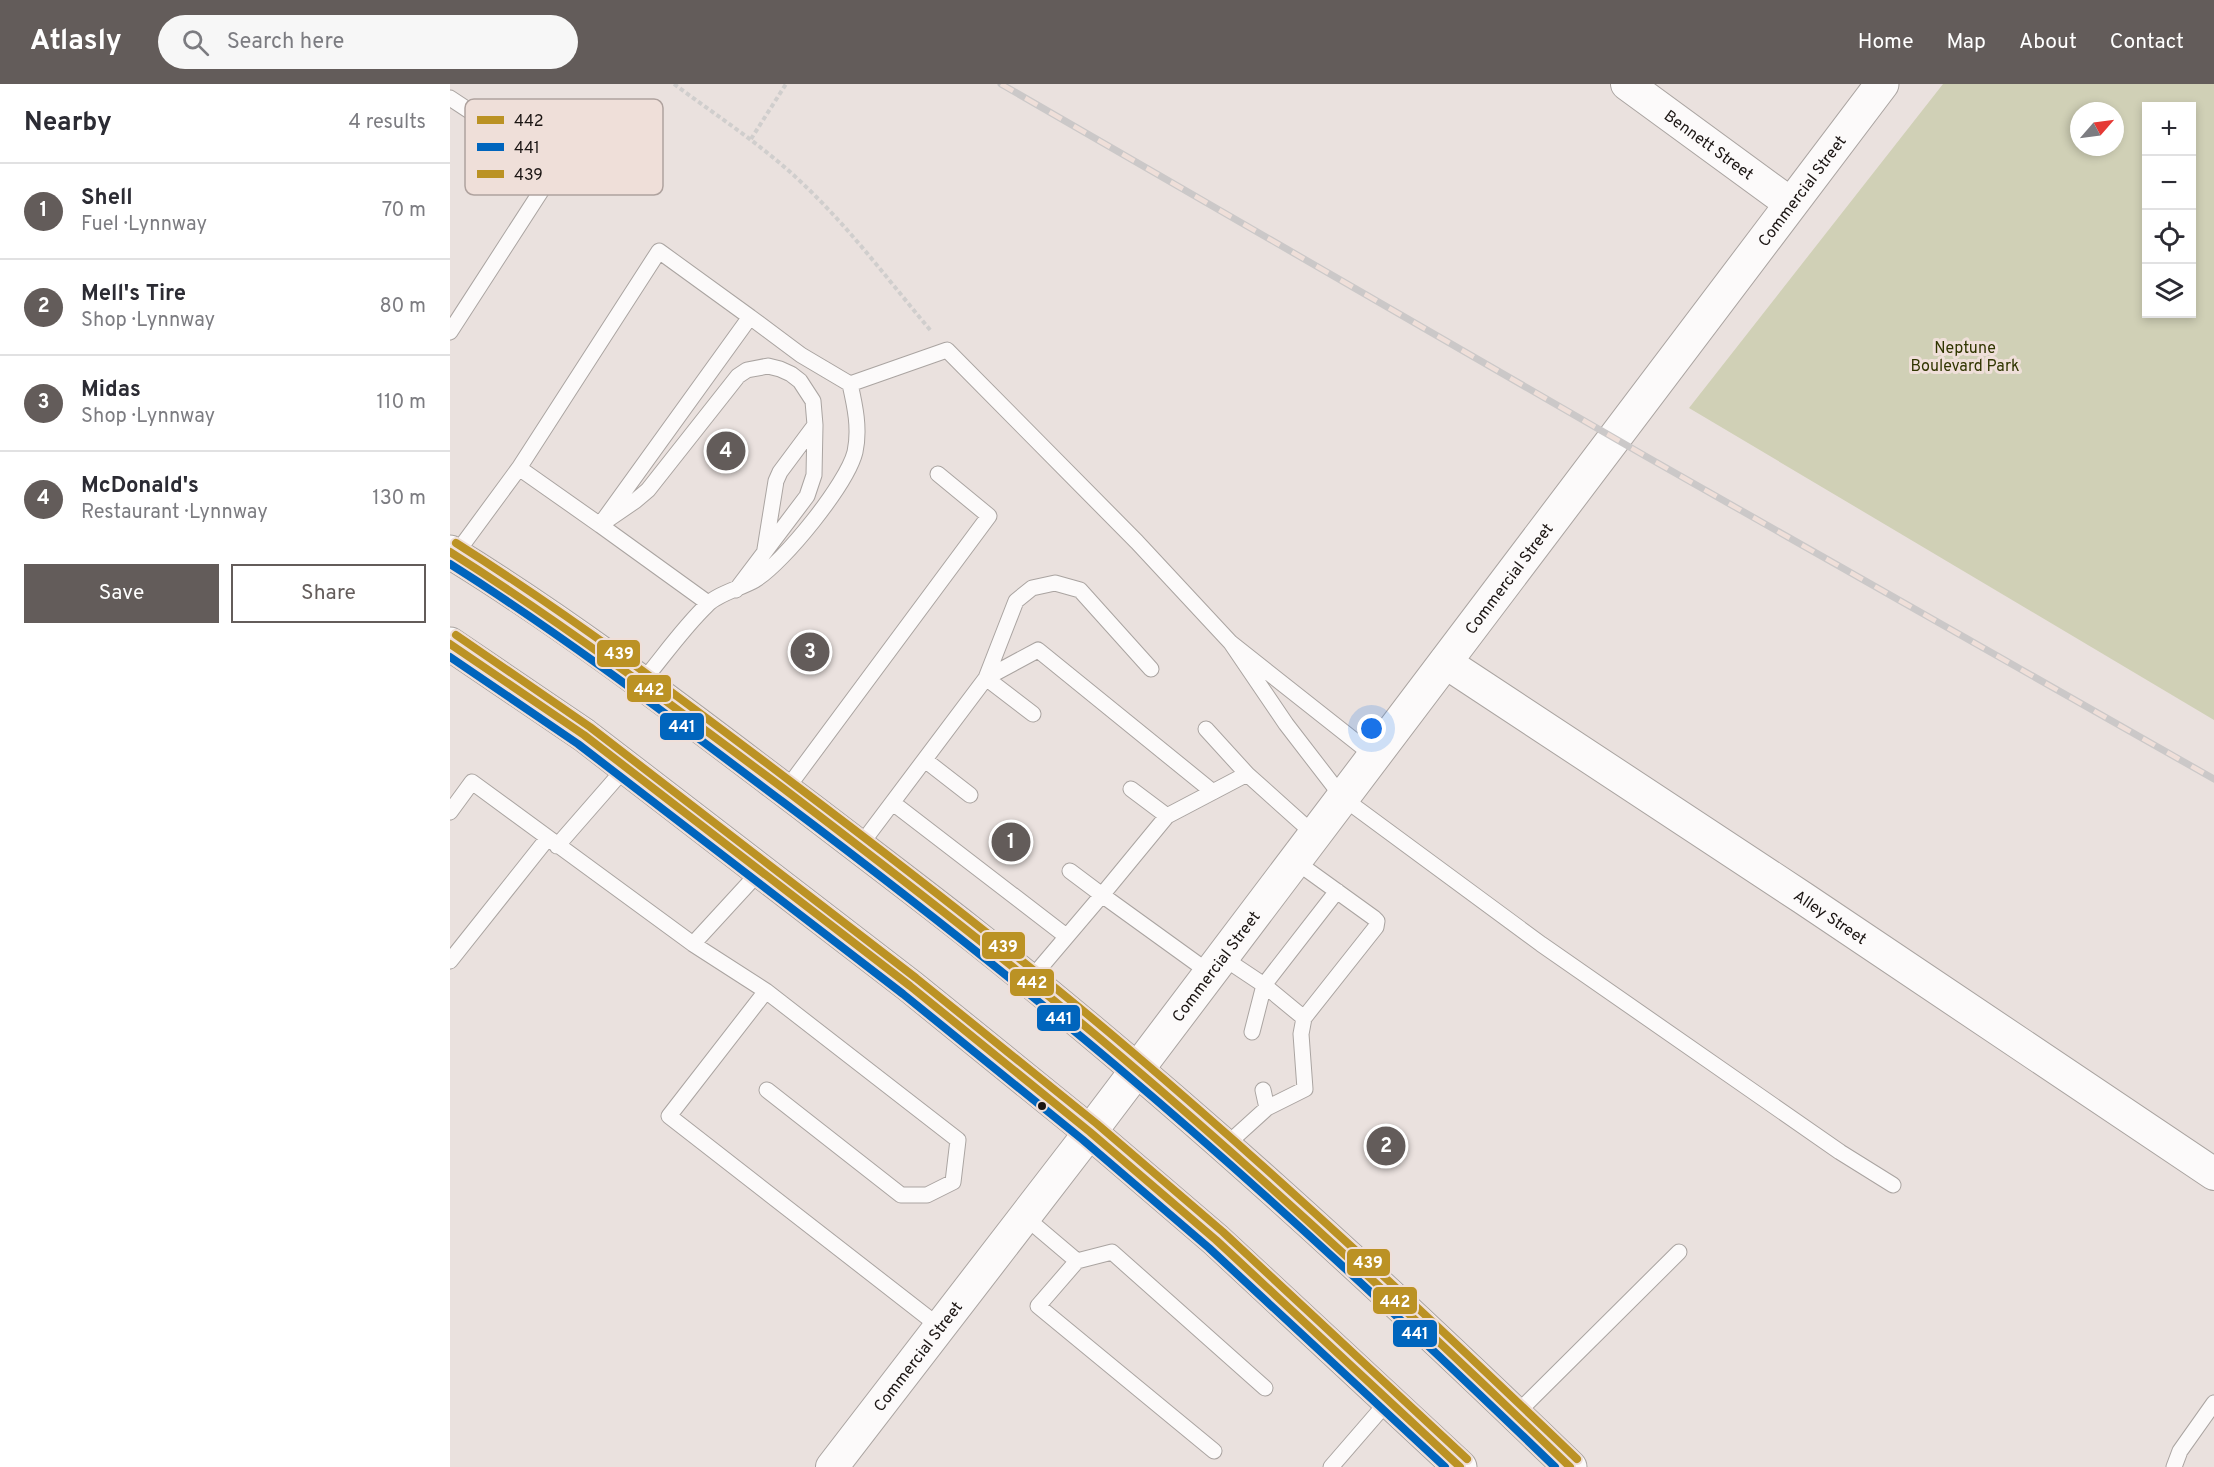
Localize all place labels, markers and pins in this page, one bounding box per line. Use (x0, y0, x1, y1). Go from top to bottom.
pin: 4 (706, 428, 746, 473)
pin: 3 (790, 630, 830, 674)
pin: 1 (992, 820, 1030, 864)
unlabelled marker (1036, 1100, 1048, 1112)
pin: 2 (1366, 1124, 1406, 1168)

